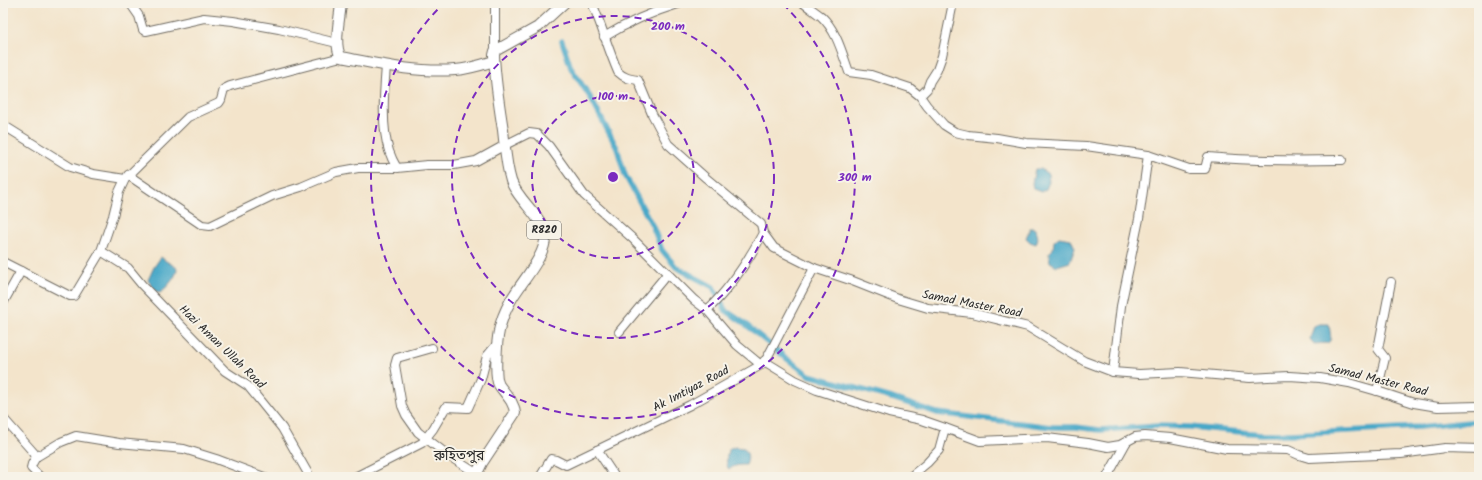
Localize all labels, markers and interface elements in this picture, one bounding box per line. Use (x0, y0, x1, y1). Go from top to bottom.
text: 200 m (651, 17, 685, 36)
text: 100 m (598, 87, 628, 106)
text: 300 m (837, 168, 872, 187)
centre of rings (606, 170, 620, 184)
road number: R820 (527, 221, 561, 239)
street label: Samad Master Road (921, 285, 1024, 323)
street label: Hazi Aman Ullah Road (174, 300, 270, 394)
street label: Samad Master Road (1327, 359, 1430, 402)
street label: Ak Imtiyaz Road (649, 360, 733, 417)
district label: রুহিতপুর (433, 445, 485, 467)

